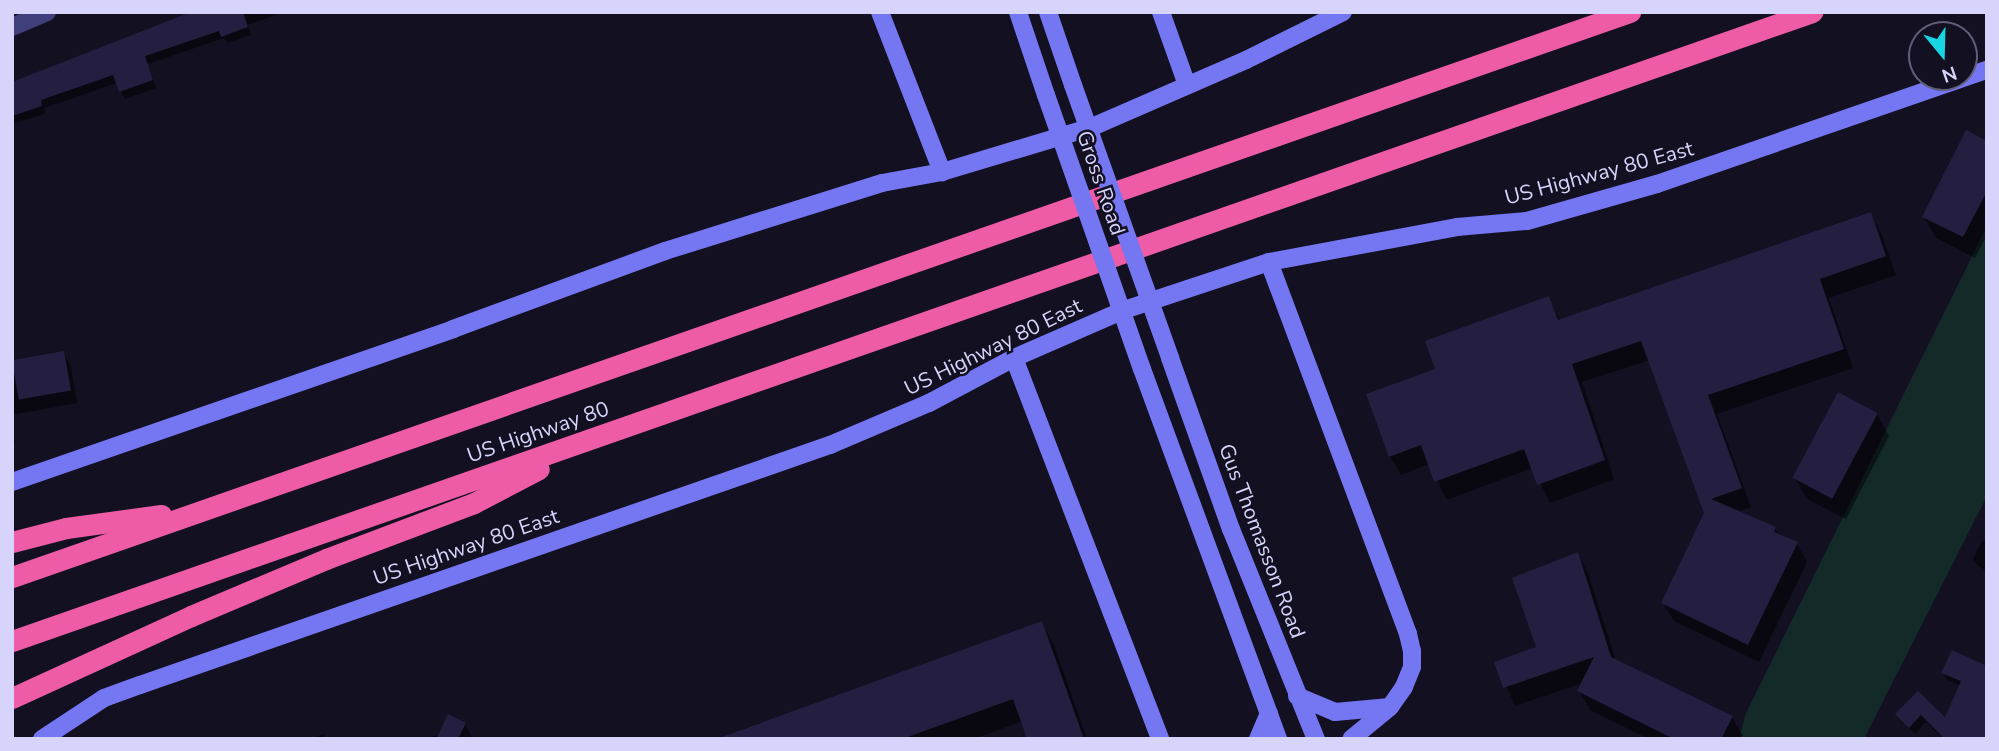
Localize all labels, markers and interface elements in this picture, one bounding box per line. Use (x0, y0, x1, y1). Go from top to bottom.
north arrow (1908, 21, 1978, 91)
text: N (1938, 59, 1960, 89)
street label: Gross Road (1071, 127, 1131, 239)
street label: US Highway 80 East (1502, 136, 1696, 210)
street label: US Highway 80 East (900, 293, 1086, 401)
street label: US Highway 80 (464, 396, 612, 468)
street label: Gus Thomasson Road (1213, 440, 1311, 642)
street label: US Highway 80 East (370, 503, 562, 591)

